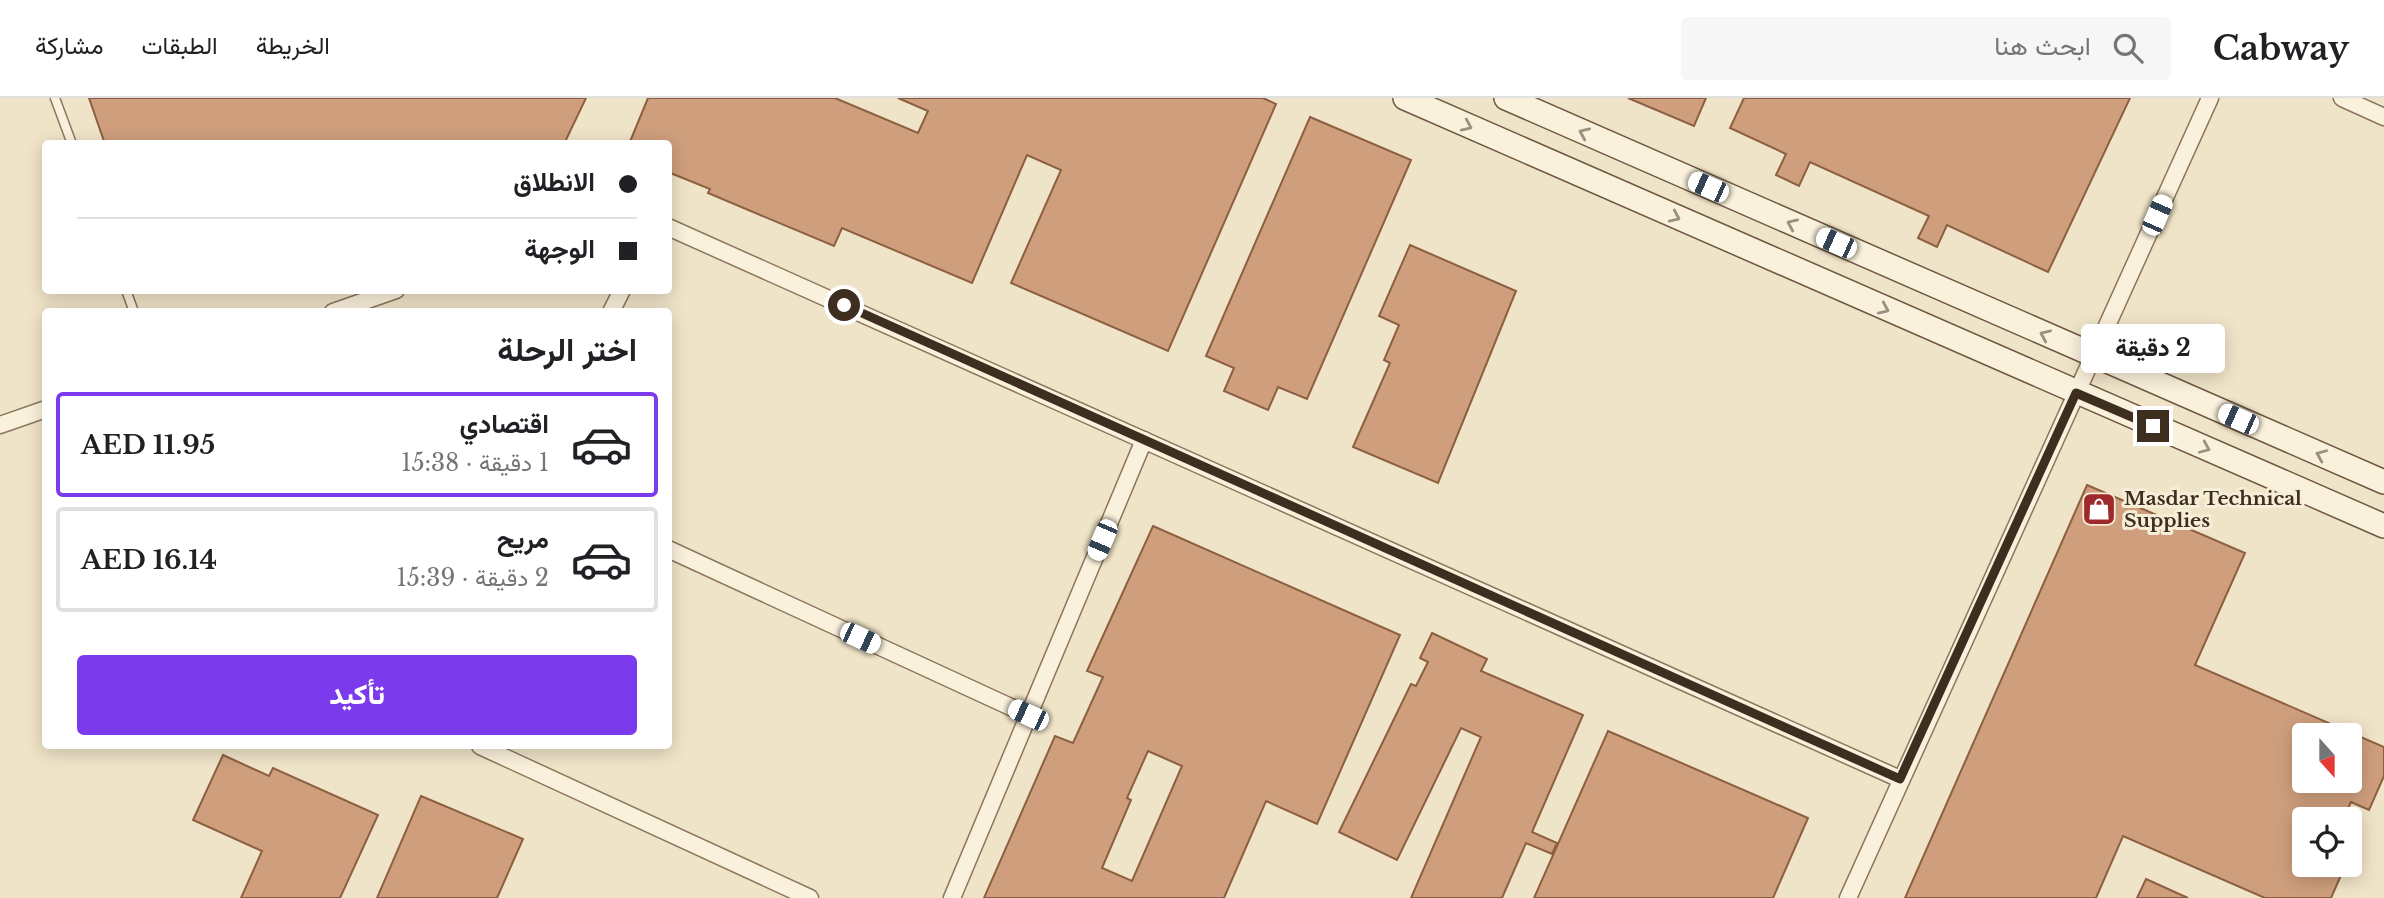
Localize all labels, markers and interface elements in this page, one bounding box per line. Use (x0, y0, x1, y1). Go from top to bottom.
search box (1681, 17, 2171, 80)
text: Cabway (2213, 28, 2349, 69)
icon: search (2109, 29, 2147, 67)
text: ابحث هنا (1994, 30, 2091, 62)
text: مشاركة (35, 31, 103, 60)
text: الطبقات (141, 31, 218, 60)
text: الخريطة (256, 31, 330, 60)
one-way arrow (1460, 117, 1472, 131)
one-way arrow (1579, 127, 1591, 141)
text: الانطلاق (513, 166, 595, 198)
car (1685, 169, 1732, 205)
car (2139, 192, 2176, 238)
one-way arrow (1668, 209, 1681, 223)
one-way arrow (1787, 218, 1799, 232)
car (1813, 225, 1860, 261)
text: الوجهة (524, 233, 595, 265)
route start (828, 289, 860, 321)
one-way arrow (1876, 301, 1889, 315)
callout: 2 دقيقة (2081, 324, 2225, 374)
one-way arrow (2040, 329, 2053, 343)
text: اختر الرحلة (497, 330, 637, 370)
text: 2 دقيقة (2115, 334, 2191, 362)
car (2215, 401, 2262, 437)
text: اقتصادي (460, 408, 549, 440)
route end (2137, 410, 2169, 442)
icon: car (570, 413, 633, 476)
text: AED 11.95 (81, 429, 215, 461)
one-way arrow (2197, 440, 2210, 454)
text: 1 دقيقة · 15:38 (401, 449, 549, 477)
one-way arrow (2316, 449, 2329, 463)
place label: Masdar Technical Supplies (2124, 487, 2302, 532)
shop icon: Masdar Technical Supplies (2080, 490, 2118, 528)
car (1085, 517, 1120, 563)
text: مريح (497, 523, 549, 555)
icon: car (570, 528, 633, 591)
text: AED 16.14 (81, 544, 217, 576)
text: 2 دقيقة · 15:39 (396, 564, 549, 592)
car (837, 620, 884, 656)
button: تأكيد (77, 655, 637, 735)
car (1005, 697, 1052, 733)
north arrow (2292, 723, 2362, 793)
map controls (2292, 723, 2362, 877)
button: locate (2292, 807, 2362, 877)

